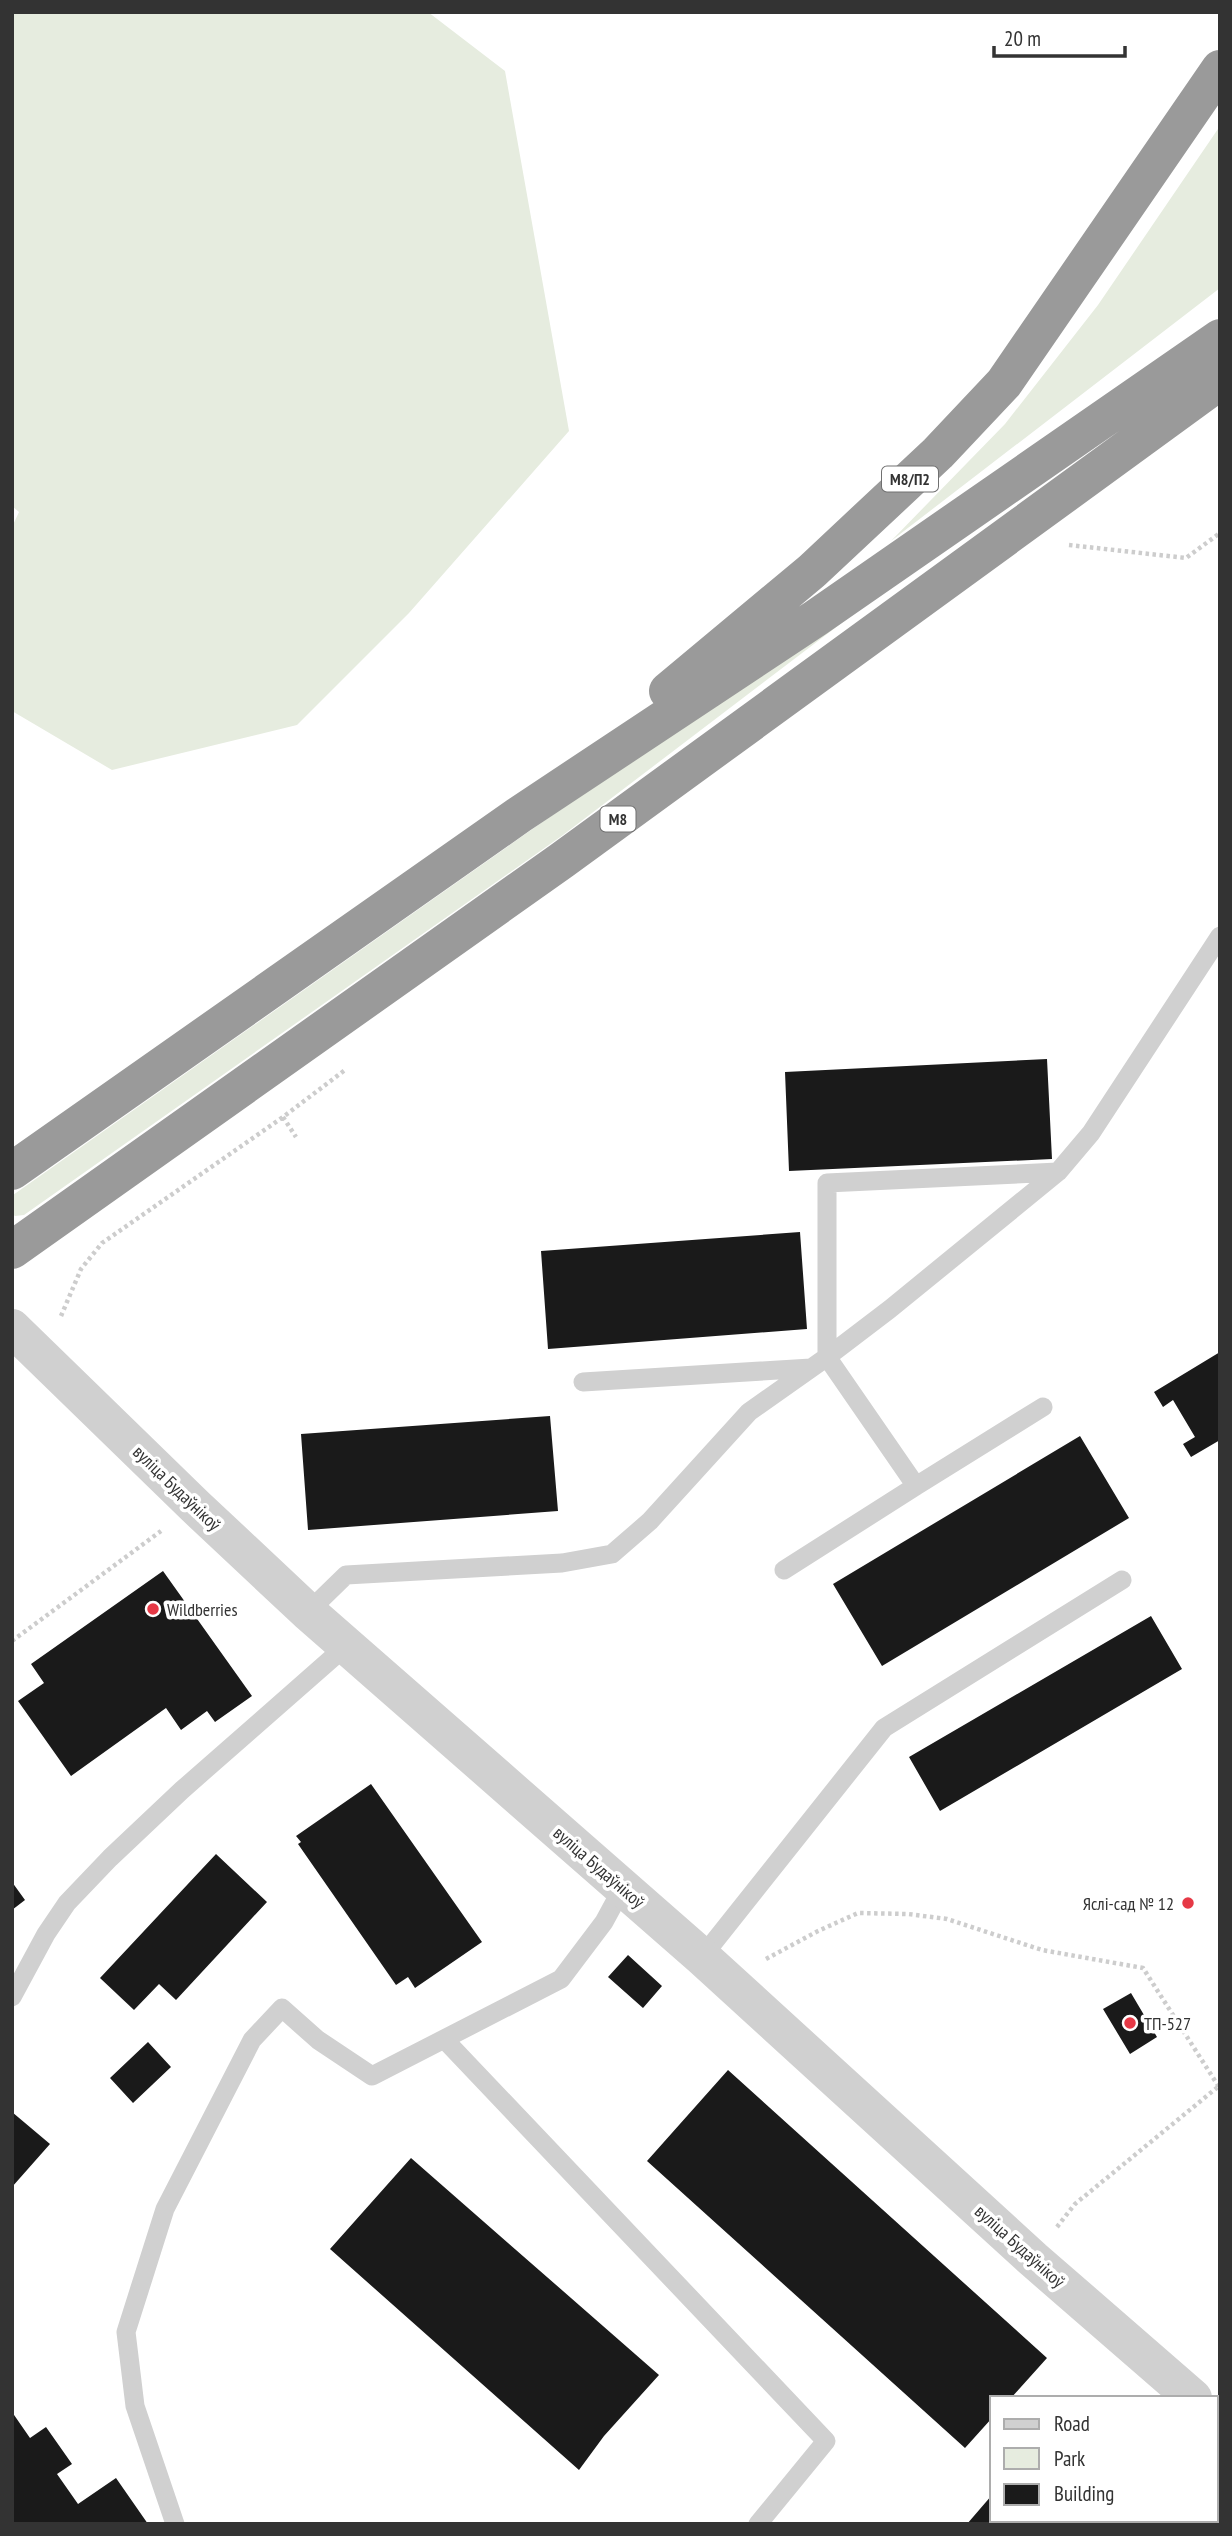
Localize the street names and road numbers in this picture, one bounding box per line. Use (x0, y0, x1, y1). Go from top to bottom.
road number: М8/П2 (882, 466, 938, 492)
road number: М8 (600, 806, 636, 832)
street label: вуліца Будаўнікоў (128, 1440, 226, 1536)
street label: вуліца Будаўнікоў (549, 1821, 649, 1913)
street label: вуліца Будаўнікоў (970, 2200, 1070, 2293)

